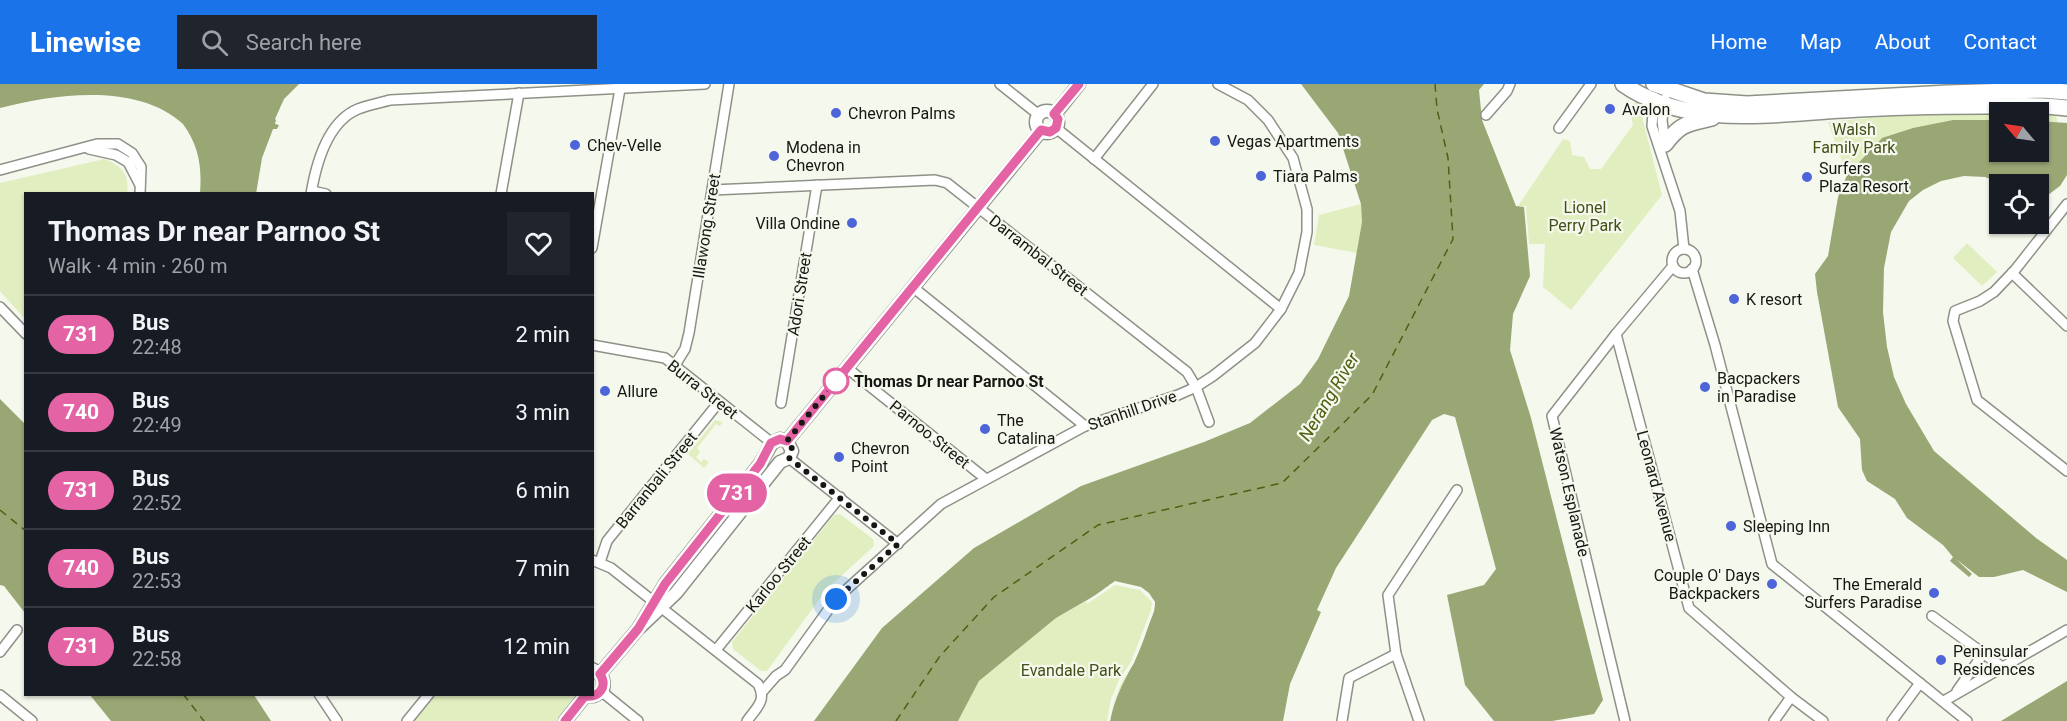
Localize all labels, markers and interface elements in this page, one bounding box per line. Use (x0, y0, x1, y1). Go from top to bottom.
search box (177, 15, 597, 69)
text: Linewise (30, 26, 141, 59)
icon: search (198, 26, 231, 59)
text: Search here (246, 30, 362, 55)
text: Home (1711, 30, 1767, 54)
text: Map (1800, 30, 1842, 54)
text: About (1875, 30, 1931, 54)
text: Contact (1964, 30, 2037, 54)
place label: Avalon (1622, 100, 1670, 119)
marker: Avalon (1603, 102, 1617, 116)
north arrow (1989, 102, 2049, 162)
map controls (1989, 102, 2049, 234)
place label: Chevron Palms (848, 104, 955, 123)
marker: Chevron Palms (829, 106, 843, 120)
park label: Walsh Family Park (1813, 120, 1896, 157)
place label: Vegas Apartments (1227, 132, 1359, 151)
marker: Vegas Apartments (1208, 134, 1222, 148)
place label: Chev-Velle (587, 136, 661, 155)
marker: Chev-Velle (568, 138, 582, 152)
place label: Modena in Chevron (786, 138, 861, 175)
marker: Modena in Chevron (767, 149, 781, 163)
place label: Surfers Plaza Resort (1819, 159, 1909, 196)
place label: Tiara Palms (1273, 167, 1358, 186)
marker: Tiara Palms (1254, 169, 1268, 183)
marker: Surfers Plaza Resort (1800, 170, 1814, 184)
street label: Illawong Street (689, 172, 724, 280)
button: locate (1989, 174, 2049, 234)
park label: Lionel Perry Park (1548, 198, 1623, 235)
street label: Darrambal Street (985, 211, 1092, 300)
button: heart (507, 212, 570, 275)
place label: Villa Ondine (755, 214, 840, 233)
text: Thomas Dr near Parnoo St (48, 215, 380, 248)
marker: Villa Ondine (845, 216, 859, 230)
street label: Adori Street (784, 251, 815, 337)
text: Walk · 4 min · 260 m (48, 254, 227, 278)
place label: K resort (1746, 290, 1802, 309)
marker: K resort (1727, 292, 1741, 306)
text: Bus (132, 310, 170, 335)
text: 731 (63, 322, 99, 346)
text: 2 min (515, 322, 570, 347)
text: 22:48 (132, 335, 182, 359)
water label: Nerang River (1294, 348, 1364, 445)
street label: Burra Street (664, 356, 742, 423)
marker: Thomas Dr near Parnoo St (823, 368, 849, 394)
place label: Bacpackers in Paradise (1717, 369, 1800, 406)
place label: Thomas Dr near Parnoo St (854, 372, 1044, 391)
marker: Bacpackers in Paradise (1698, 380, 1712, 394)
place label: Allure (617, 382, 658, 401)
marker: Allure (598, 384, 612, 398)
street label: Stanhill Drive (1085, 386, 1179, 435)
text: Bus (132, 388, 170, 413)
street label: Parnoo Street (886, 396, 974, 472)
text: 740 (63, 400, 99, 424)
text: 3 min (515, 400, 570, 425)
place label: The Catalina (997, 411, 1055, 448)
text: 22:49 (132, 413, 182, 437)
marker: The Catalina (978, 422, 992, 436)
street label: Watson Esplanade (1545, 426, 1594, 559)
street label: Barranbali Street (612, 428, 701, 532)
street label: Leonard Avenue (1633, 428, 1680, 544)
place label: Chevron Point (851, 439, 910, 476)
marker: Chevron Point (832, 450, 846, 464)
text: Bus (132, 466, 170, 491)
line badge: 731 (702, 474, 771, 512)
text: 731 (63, 478, 99, 502)
text: 6 min (515, 478, 570, 503)
text: 731 (719, 481, 755, 505)
text: 22:52 (132, 491, 182, 515)
place label: Sleeping Inn (1743, 517, 1830, 536)
marker: Sleeping Inn (1724, 519, 1738, 533)
street label: Karloo Street (742, 532, 815, 616)
text: Bus (132, 544, 170, 569)
text: 740 (63, 556, 99, 580)
text: 7 min (515, 556, 570, 581)
place label: Couple O' Days Backpackers (1654, 566, 1760, 603)
text: 22:53 (132, 569, 182, 593)
place label: The Emerald Surfers Paradise (1804, 575, 1922, 612)
marker: Couple O' Days Backpackers (1765, 577, 1779, 591)
your location (821, 584, 851, 614)
marker: The Emerald Surfers Paradise (1927, 586, 1941, 600)
text: Bus (132, 622, 170, 647)
text: 731 (63, 634, 99, 658)
text: 12 min (503, 634, 570, 659)
place label: Peninsular Residences (1953, 642, 2035, 679)
text: 22:58 (132, 647, 182, 671)
marker: Peninsular Residences (1934, 653, 1948, 667)
park label: Evandale Park (1021, 661, 1122, 680)

